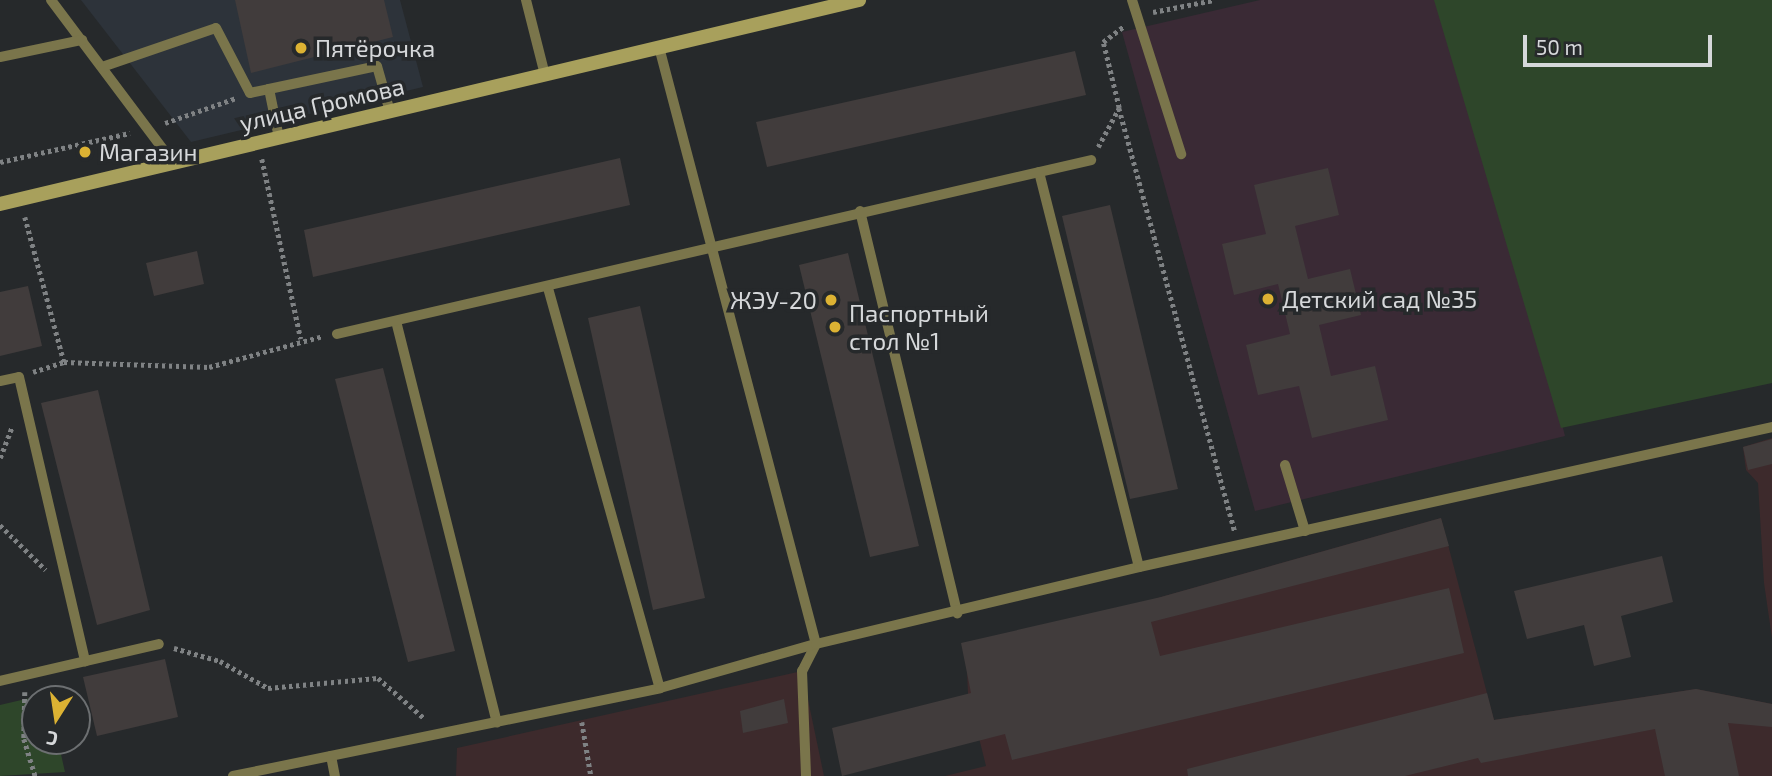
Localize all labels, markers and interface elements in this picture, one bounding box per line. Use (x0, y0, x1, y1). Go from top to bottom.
scale bar (1527, 21, 1716, 65)
place label: Пятёрочка (315, 34, 435, 62)
text: 50 m (1536, 34, 1583, 59)
marker: Пятёрочка (293, 40, 309, 56)
street label: улица Громова (237, 71, 407, 137)
place label: Магазин (99, 138, 198, 166)
marker: Магазин (77, 144, 93, 160)
place label: Детский сад №35 (1282, 285, 1477, 313)
place label: ЖЭУ-20 (730, 286, 817, 314)
marker: Детский сад №35 (1260, 291, 1276, 307)
marker: ЖЭУ-20 (823, 292, 839, 308)
place label: Паспортный стол №1 (849, 299, 989, 355)
marker: Паспортный стол №1 (827, 319, 843, 335)
north arrow (21, 685, 91, 755)
text: С (44, 727, 60, 751)

